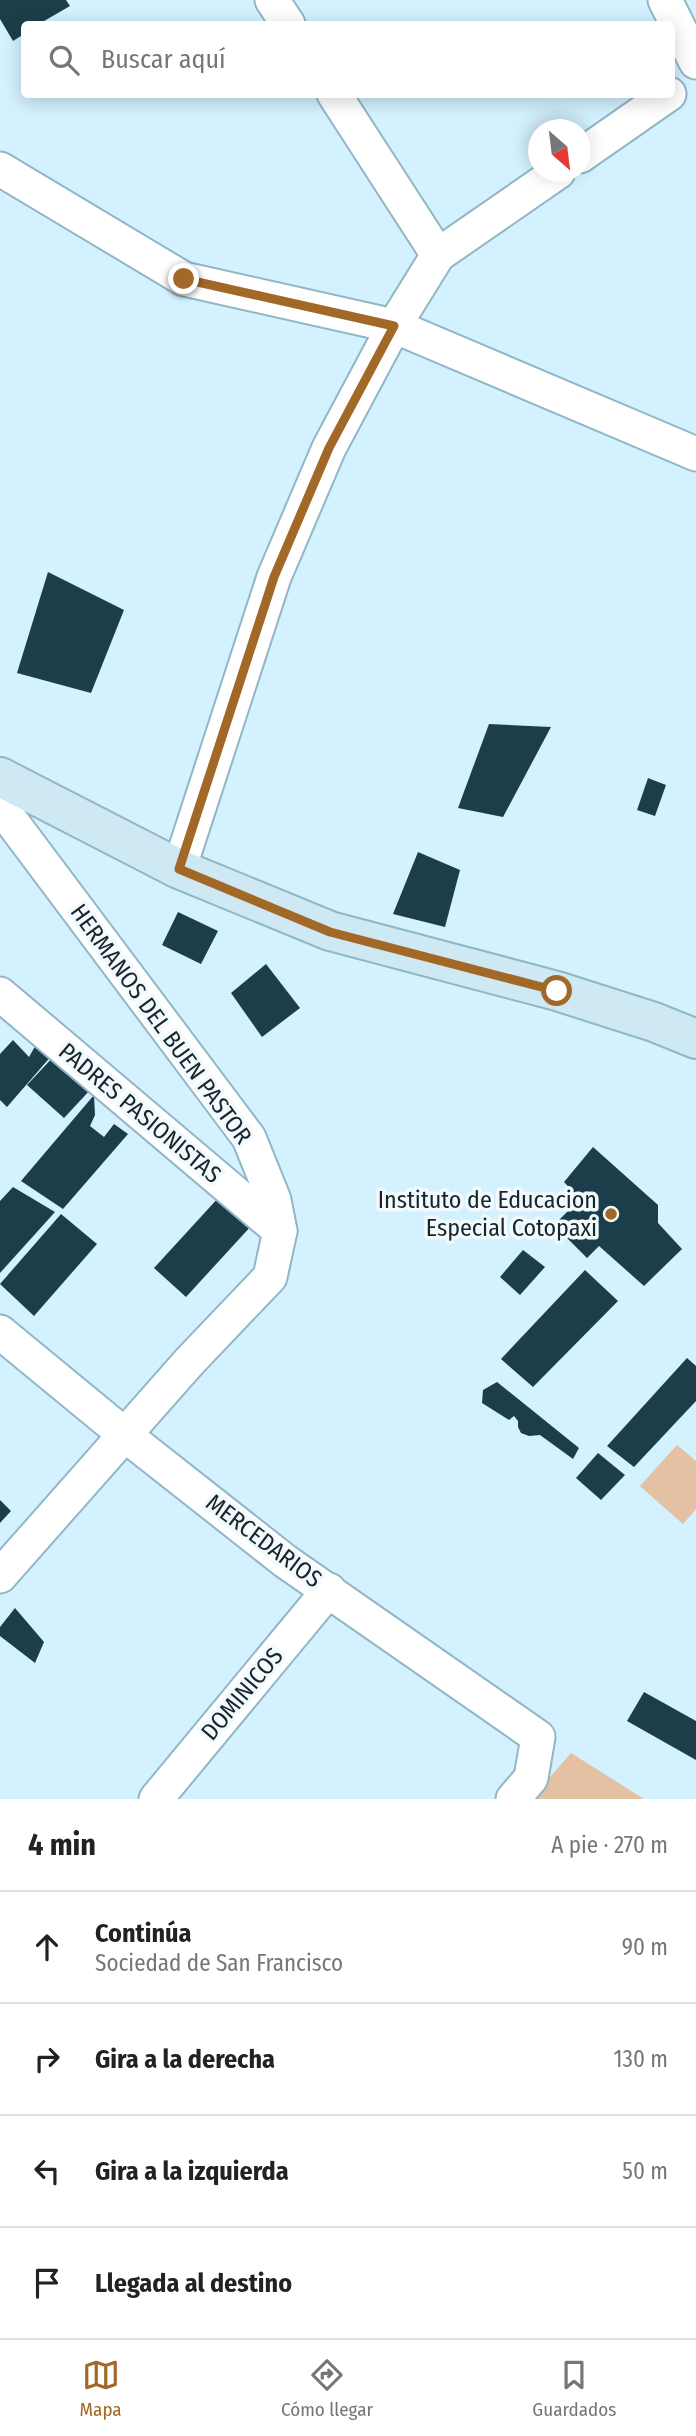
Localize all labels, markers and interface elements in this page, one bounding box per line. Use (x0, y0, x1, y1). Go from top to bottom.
search box (21, 21, 675, 98)
icon: search (45, 41, 83, 79)
text: Buscar aquí (101, 44, 226, 75)
north arrow (528, 119, 591, 182)
route end (168, 263, 199, 294)
street label: HERMANOS DEL BUEN PASTOR (65, 899, 257, 1149)
route start (541, 975, 572, 1006)
street label: PADRES PASIONISTAS (53, 1037, 227, 1189)
place label: Instituto de Educacion Especial Cotopaxi (378, 1186, 597, 1242)
marker: Instituto de Educacion Especial Cotopaxi (603, 1206, 619, 1222)
street label: MERCEDARIOS (201, 1489, 327, 1593)
street label: DOMINICOS (195, 1642, 289, 1746)
text: 4 min (28, 1827, 96, 1863)
text: A pie · 270 m (551, 1831, 668, 1859)
text: Continúa (95, 1918, 192, 1949)
icon: ahead (28, 1928, 66, 1966)
text: 90 m (622, 1933, 668, 1961)
text: Sociedad de San Francisco (95, 1949, 343, 1977)
icon: right (28, 2040, 66, 2078)
text: Gira a la derecha (95, 2044, 275, 2075)
text: 130 m (614, 2045, 668, 2073)
icon: left (28, 2152, 66, 2190)
text: Gira a la izquierda (95, 2156, 289, 2187)
text: 50 m (622, 2157, 668, 2185)
icon: arrive (28, 2264, 66, 2302)
text: Llegada al destino (95, 2268, 292, 2299)
tab: Mapa (80, 2356, 122, 2421)
tab: Cómo llegar (281, 2356, 373, 2421)
tab: Guardados (532, 2356, 616, 2421)

